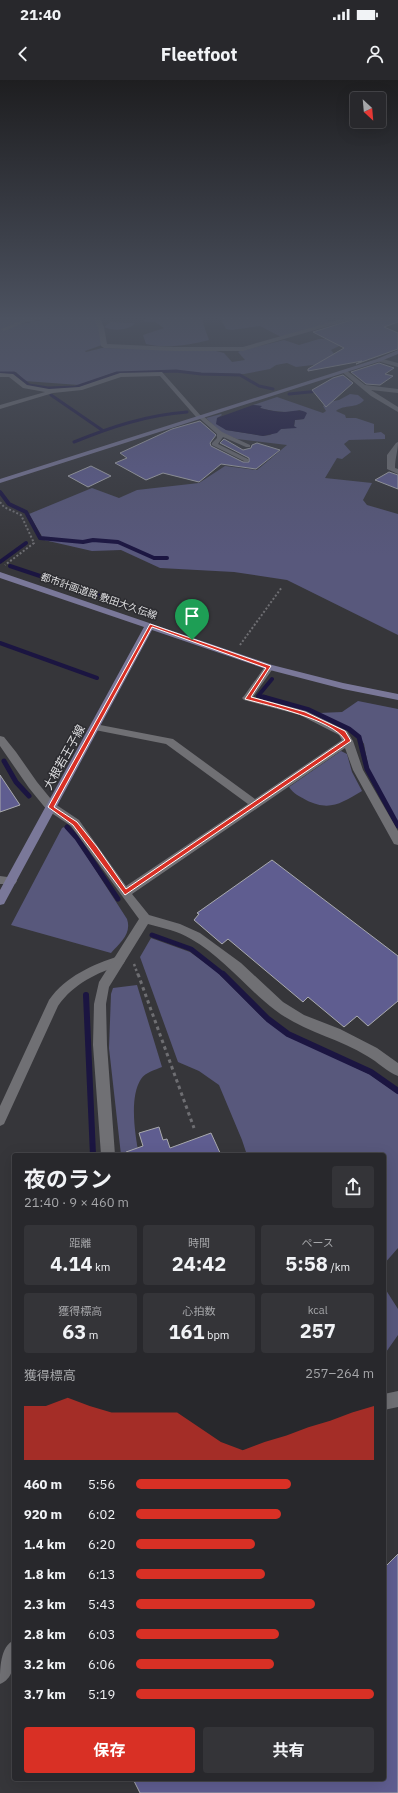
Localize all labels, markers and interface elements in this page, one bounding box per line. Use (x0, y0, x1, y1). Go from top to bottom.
text: 21:40 (20, 5, 61, 24)
icon: back (12, 43, 34, 65)
text: Fleetfoot (161, 43, 237, 66)
icon: person (364, 43, 386, 65)
north arrow (350, 92, 386, 128)
map controls (350, 92, 386, 128)
street label: 都市計画道路 敷田大久伝線 (39, 570, 159, 622)
pin (175, 599, 209, 640)
icon: arrive (181, 605, 203, 627)
street label: 大根若王子線 (40, 722, 88, 792)
text: 夜のラン (24, 1164, 112, 1193)
button: share (332, 1166, 374, 1208)
text: 21:40 · 9 × 460 m (24, 1194, 129, 1211)
text: 距離 (69, 1236, 91, 1250)
text: 時間 (188, 1236, 210, 1250)
text: ペース (301, 1236, 334, 1250)
text: 4.14 (50, 1250, 92, 1277)
text: 24:42 (172, 1250, 226, 1277)
text: 5:58 (285, 1250, 328, 1277)
text: km (92, 1260, 110, 1274)
text: /km (328, 1260, 350, 1274)
text: kcal (308, 1303, 328, 1317)
text: 獲得標高 (58, 1304, 102, 1318)
text: 心拍数 (182, 1304, 215, 1318)
text: 257 (300, 1317, 336, 1344)
text: 63 (62, 1318, 86, 1345)
text: 161 (169, 1318, 205, 1345)
text: m (86, 1328, 98, 1342)
text: bpm (205, 1328, 229, 1342)
text: 257–264 m (305, 1365, 374, 1382)
text: 獲得標高 (24, 1367, 76, 1384)
text: 460 m (24, 1476, 62, 1493)
text: 5:56 (88, 1476, 115, 1493)
text: 920 m (24, 1506, 62, 1523)
text: 6:02 (88, 1506, 115, 1523)
text: 1.4 km (24, 1536, 66, 1553)
text: 6:20 (88, 1536, 115, 1553)
text: 1.8 km (24, 1566, 66, 1583)
text: 6:13 (88, 1566, 115, 1583)
text: 2.3 km (24, 1596, 66, 1613)
text: 5:43 (88, 1596, 115, 1613)
text: 2.8 km (24, 1626, 66, 1643)
text: 6:03 (88, 1626, 115, 1643)
text: 3.2 km (24, 1656, 66, 1673)
text: 6:06 (88, 1656, 115, 1673)
text: 3.7 km (24, 1686, 66, 1703)
text: 5:19 (88, 1686, 115, 1703)
button: 保存 (24, 1727, 195, 1773)
button: 共有 (203, 1727, 374, 1773)

